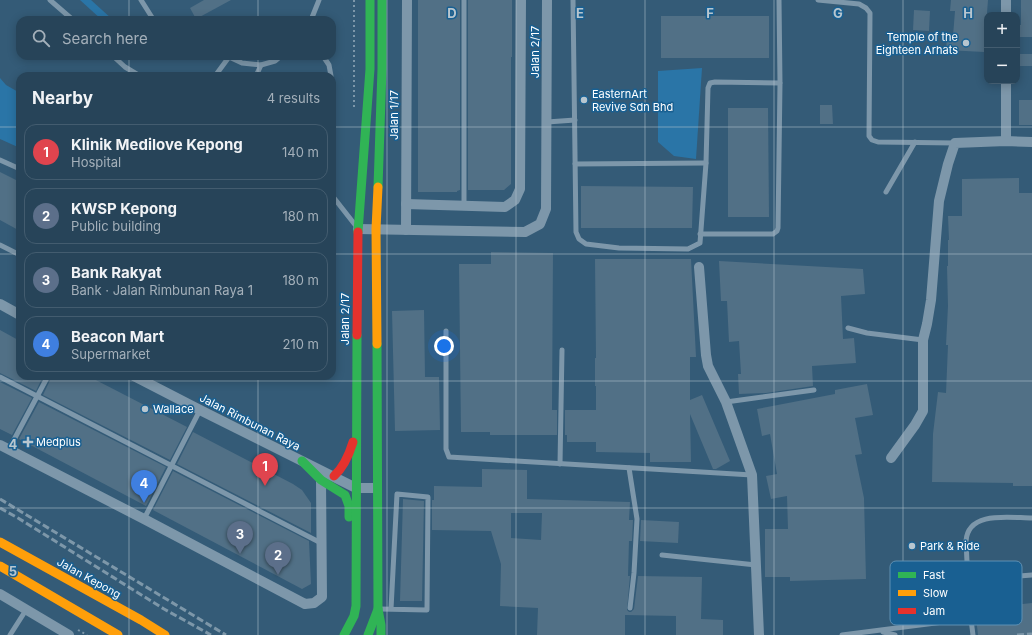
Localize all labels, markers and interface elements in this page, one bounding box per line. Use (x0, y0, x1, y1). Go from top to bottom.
text: D (447, 5, 457, 21)
text: E (576, 5, 584, 21)
text: F (706, 5, 714, 21)
text: G (833, 5, 843, 21)
text: H (963, 5, 973, 21)
map controls (984, 12, 1020, 84)
button: + (984, 12, 1020, 48)
search box (16, 16, 336, 60)
street label: Jalan 2/17 (528, 26, 542, 78)
icon: search (30, 27, 52, 49)
text: Search here (62, 29, 148, 48)
place label: Temple of the Eighteen Arhats (876, 30, 958, 57)
marker: Temple of the Eighteen Arhats (961, 38, 971, 48)
button: − (984, 48, 1020, 84)
place label: EasternArt Revive Sdn Bhd (592, 87, 673, 114)
text: Nearby (32, 88, 93, 108)
text: 4 results (267, 90, 320, 106)
street label: Jalan 1/17 (387, 90, 401, 140)
marker: EasternArt Revive Sdn Bhd (579, 95, 589, 105)
text: Klinik Medilove Kepong (71, 135, 243, 154)
text: 1 (43, 144, 49, 160)
text: 140 m (282, 144, 319, 160)
text: Hospital (71, 154, 121, 170)
text: KWSP Kepong (71, 199, 177, 218)
text: 2 (42, 208, 50, 224)
text: 180 m (282, 208, 319, 224)
text: Public building (71, 218, 161, 234)
text: Bank Rakyat (71, 263, 162, 282)
text: 3 (42, 272, 50, 288)
text: 180 m (282, 272, 319, 288)
text: Bank · Jalan Rimbunan Raya 1 (71, 282, 253, 298)
street label: Jalan 2/17 (338, 293, 352, 345)
text: Beacon Mart (71, 327, 164, 346)
text: 4 (42, 336, 50, 352)
text: 210 m (283, 336, 319, 352)
your location (434, 336, 454, 356)
text: Supermarket (71, 346, 150, 362)
street label: Jalan Rimbunan Raya (197, 391, 303, 453)
place label: Wallace (153, 402, 194, 416)
marker: Wallace (140, 404, 150, 414)
place label: Medplus (36, 435, 81, 449)
text: 4 (9, 436, 18, 452)
marker: Medplus (23, 437, 33, 447)
pin: 1 (252, 453, 278, 486)
pin: 4 (131, 470, 157, 503)
pin: 3 (227, 521, 253, 554)
place label: Park & Ride (920, 539, 980, 553)
marker: Park & Ride (907, 541, 917, 551)
pin: 2 (265, 542, 291, 575)
street label: Jalan Kepong (55, 555, 123, 601)
legend (890, 561, 1022, 625)
text: 5 (9, 563, 17, 579)
text: Fast (923, 568, 945, 582)
text: Slow (923, 586, 948, 600)
text: Jam (923, 604, 945, 618)

